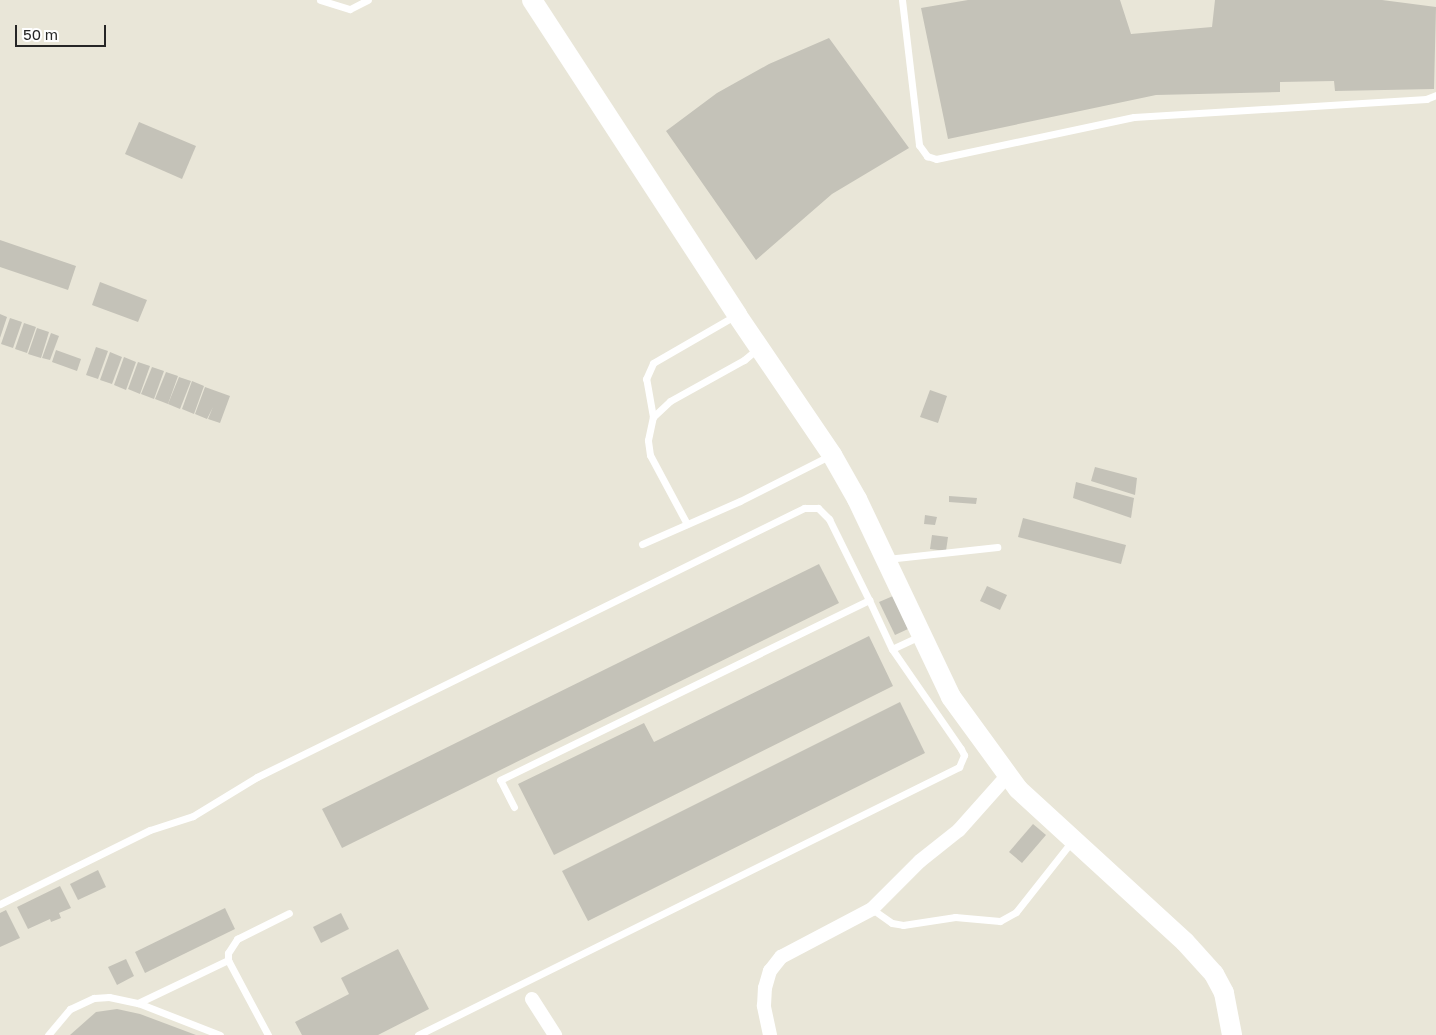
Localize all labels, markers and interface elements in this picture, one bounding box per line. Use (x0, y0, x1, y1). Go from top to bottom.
scale bar (18, 15, 109, 47)
text: 50 m (23, 25, 58, 43)

